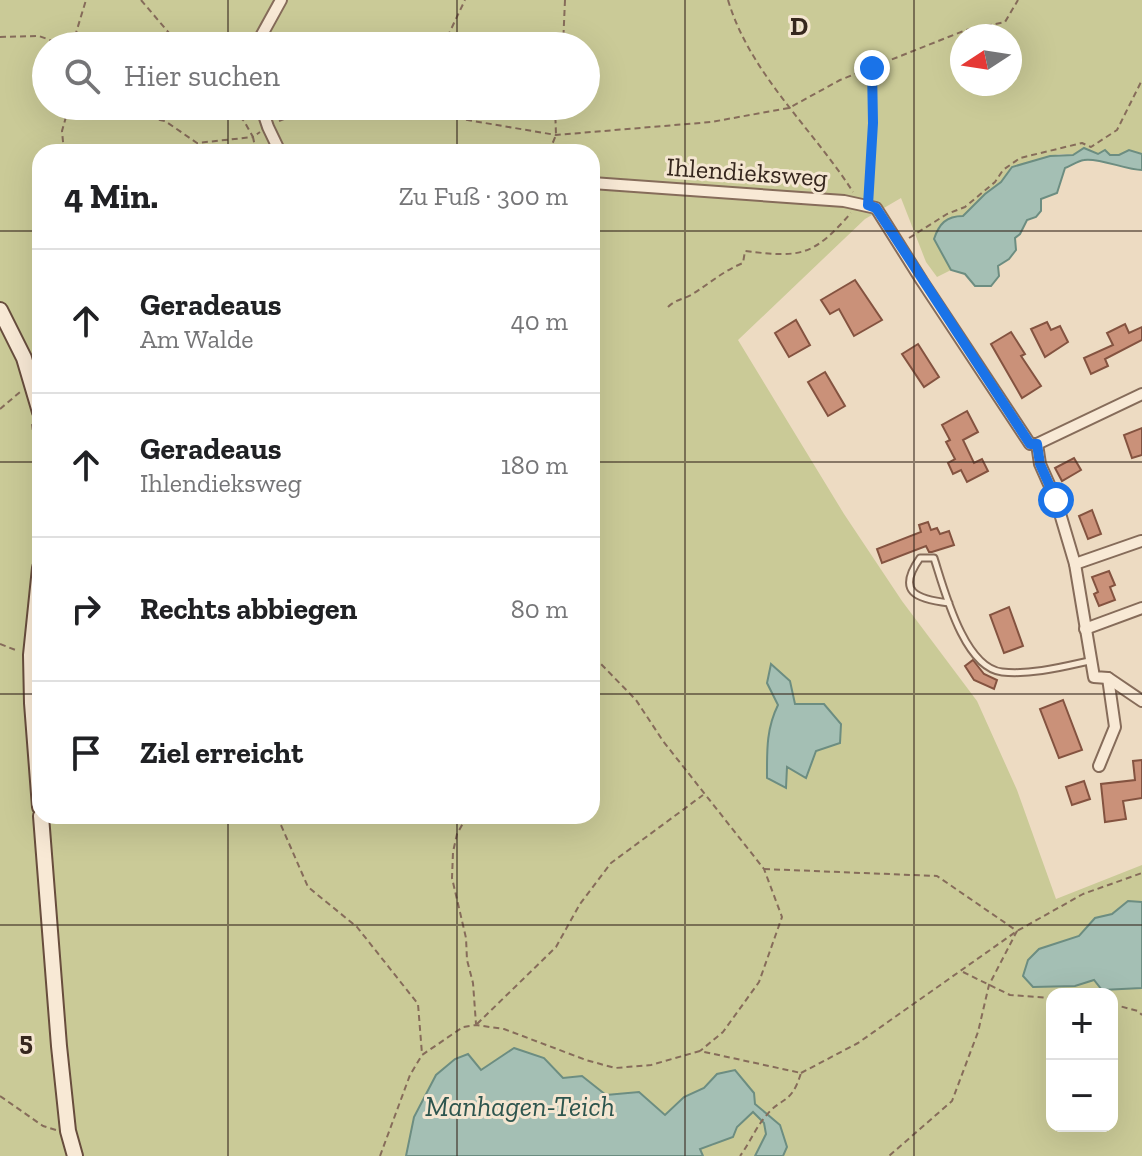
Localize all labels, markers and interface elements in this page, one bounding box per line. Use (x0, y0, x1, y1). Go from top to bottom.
text: D (790, 10, 808, 42)
north arrow (950, 24, 1022, 96)
search box (32, 32, 600, 120)
route end (854, 50, 890, 86)
icon: search (60, 54, 104, 98)
text: Hier suchen (124, 58, 280, 94)
street label: Ihlendieksweg (665, 150, 829, 194)
text: 4 Min. (64, 176, 158, 217)
text: Zu Fuß · 300 m (399, 180, 568, 212)
text: Geradeaus (140, 287, 281, 323)
icon: ahead (64, 299, 108, 343)
text: 40 m (511, 305, 568, 337)
text: Am Walde (140, 323, 253, 355)
text: Geradeaus (140, 431, 281, 467)
icon: ahead (64, 443, 108, 487)
text: 180 m (501, 449, 568, 481)
text: Ihlendieksweg (140, 467, 302, 499)
route start (1038, 482, 1074, 518)
icon: right (64, 587, 108, 631)
text: Rechts abbiegen (140, 591, 357, 627)
text: 80 m (511, 593, 568, 625)
icon: arrive (64, 731, 108, 775)
text: Ziel erreicht (140, 735, 303, 771)
map controls (1046, 988, 1118, 1132)
button: + (1046, 988, 1118, 1060)
text: 5 (19, 1025, 33, 1057)
button: − (1046, 1060, 1118, 1132)
water label: Manhagen-Teich (425, 1090, 615, 1123)

